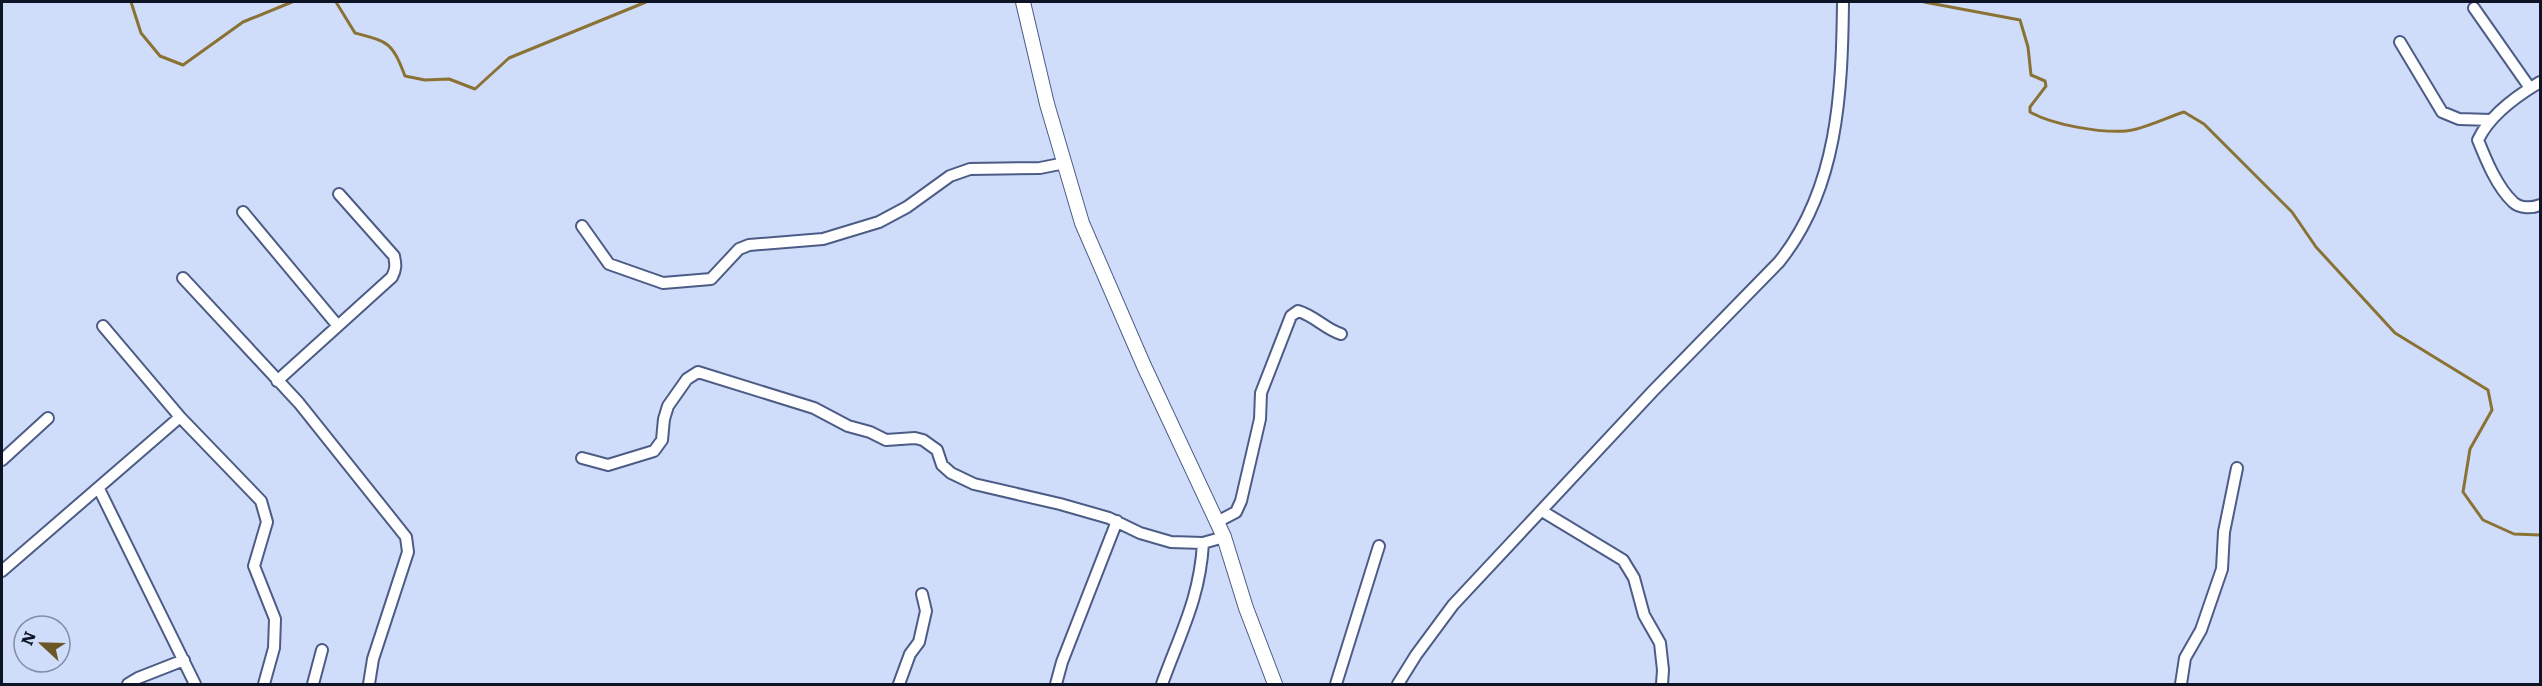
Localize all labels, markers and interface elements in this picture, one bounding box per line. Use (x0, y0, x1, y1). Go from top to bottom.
north arrow (12, 614, 72, 674)
text: N (14, 627, 41, 649)

